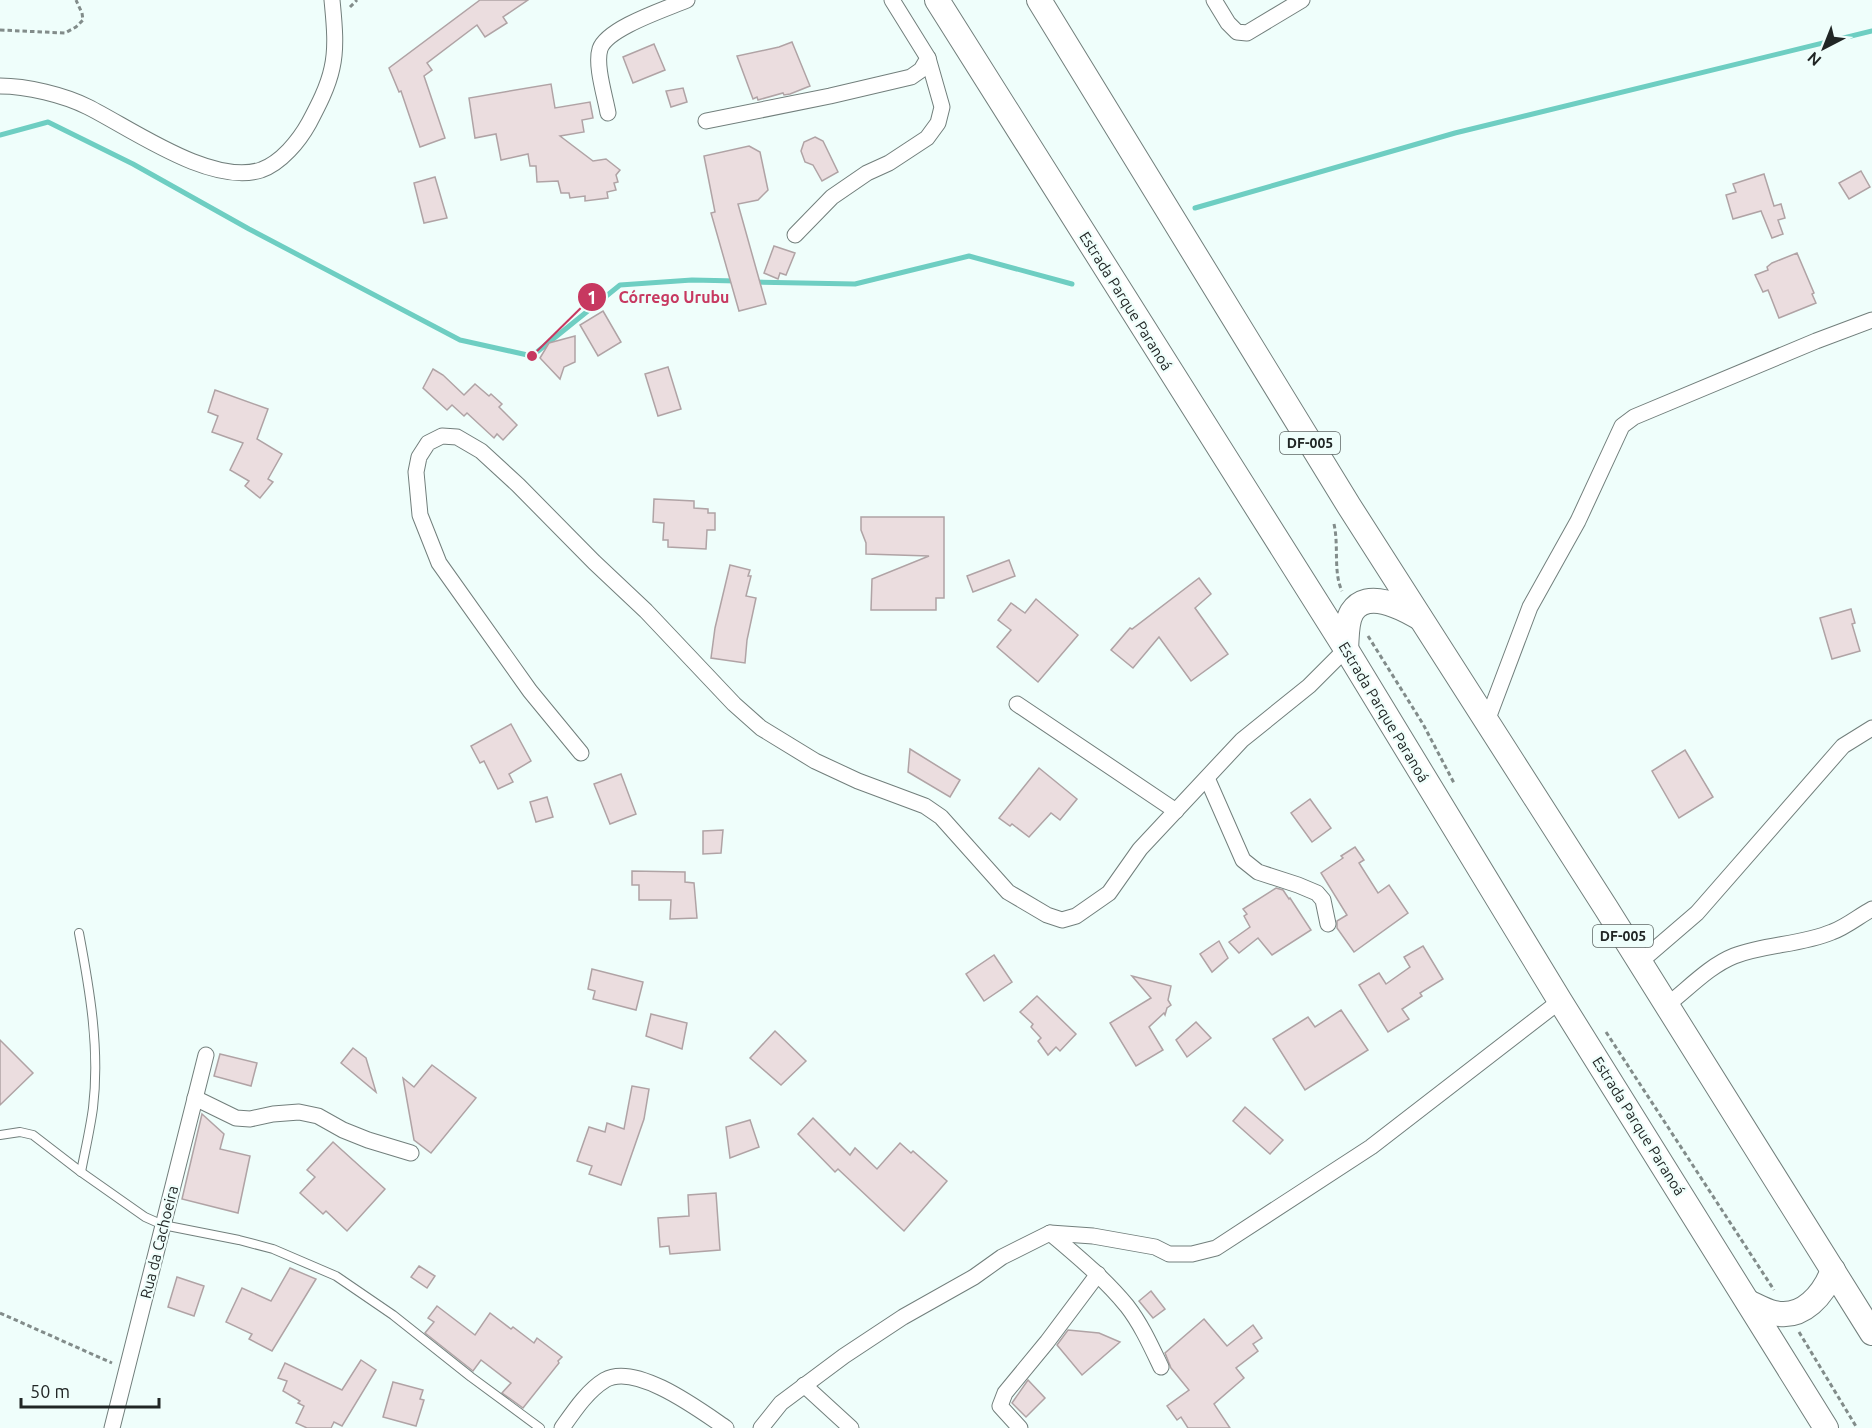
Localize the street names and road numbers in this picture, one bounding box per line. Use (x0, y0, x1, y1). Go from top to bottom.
street label: Estrada Parque Paranoá (1076, 228, 1176, 374)
road number: DF-005 (1280, 432, 1340, 454)
street label: Estrada Parque Paranoá (1335, 639, 1433, 785)
road number: DF-005 (1593, 925, 1653, 947)
street label: Estrada Parque Paranoá (1589, 1053, 1689, 1199)
street label: Rua da Cachoeira (137, 1184, 181, 1300)

